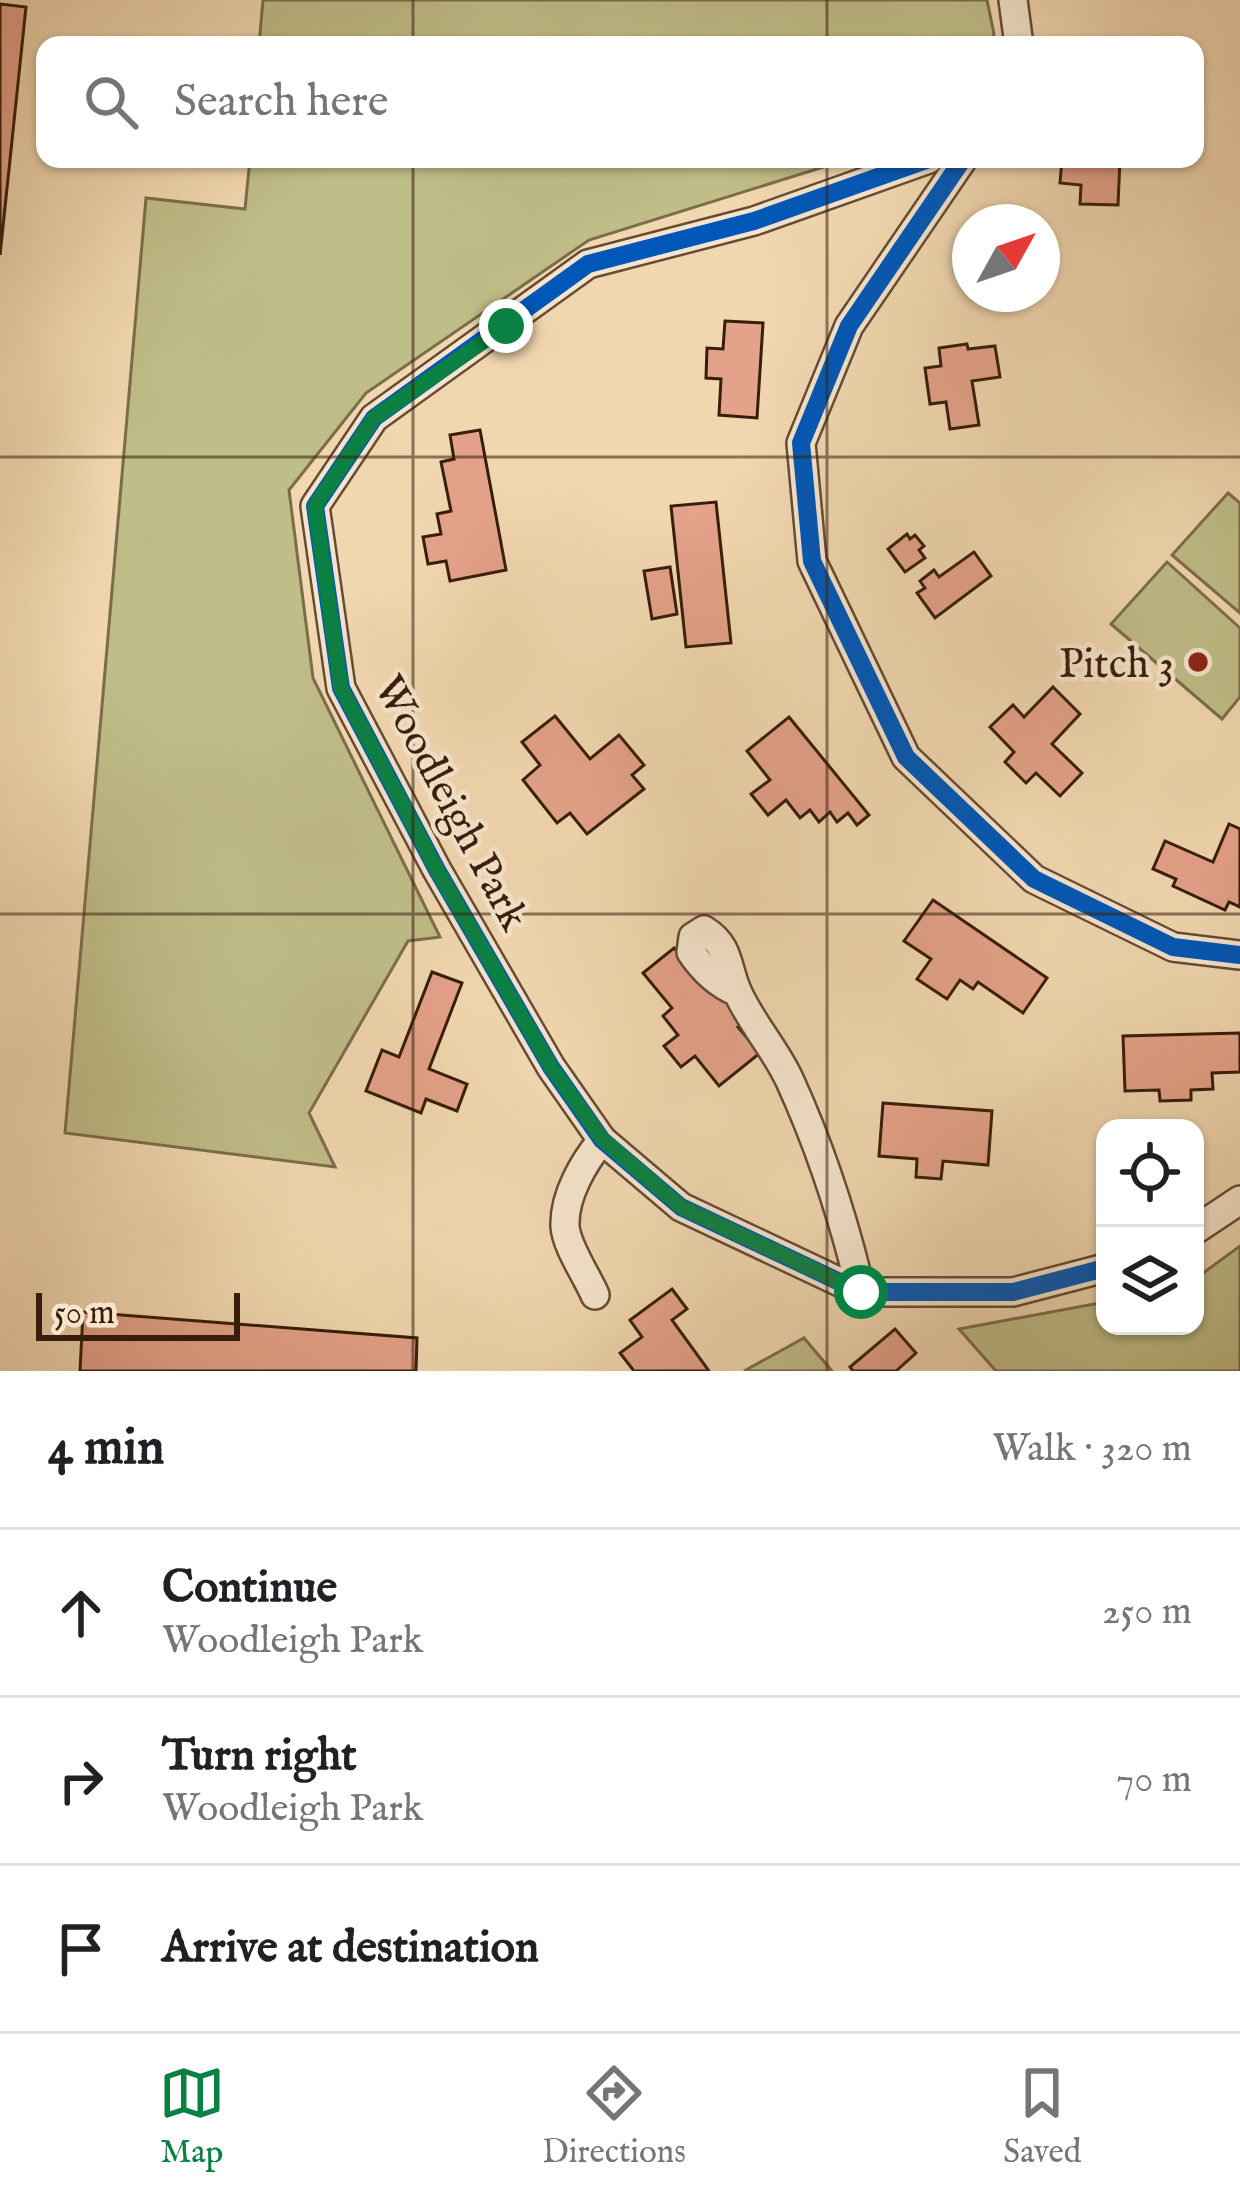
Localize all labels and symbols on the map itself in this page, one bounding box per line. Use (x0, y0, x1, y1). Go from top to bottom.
north arrow (952, 204, 1060, 312)
route end (479, 299, 533, 353)
place label: Pitch 3 (1059, 639, 1174, 692)
marker: Pitch 3 (1185, 649, 1211, 675)
street label: Woodleigh Park (360, 667, 540, 941)
route start (834, 1265, 888, 1319)
scale bar (36, 1287, 240, 1340)

